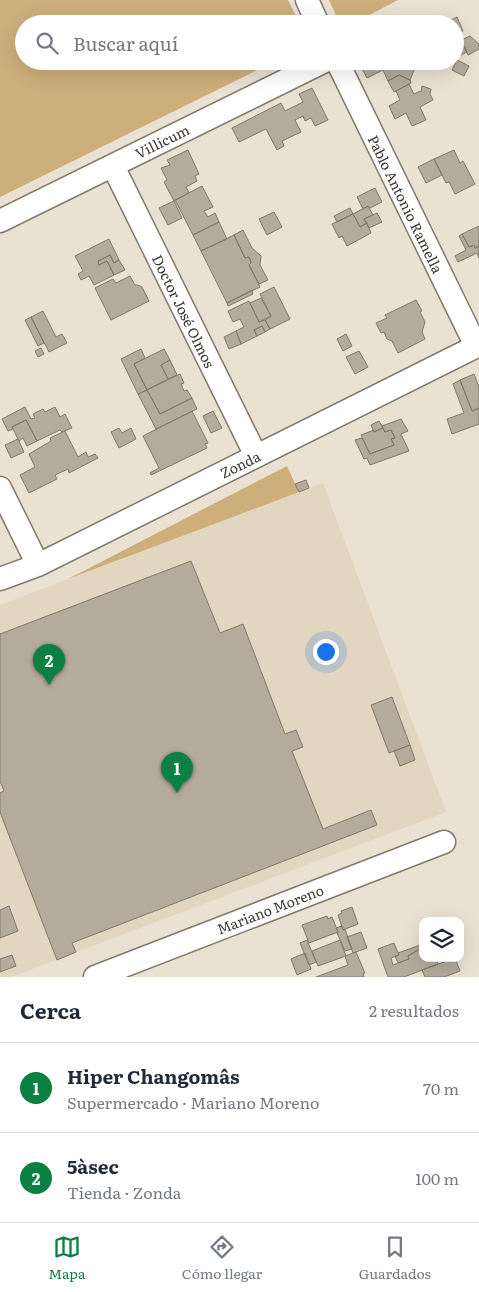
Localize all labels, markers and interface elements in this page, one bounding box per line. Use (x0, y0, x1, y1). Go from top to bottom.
search box (15, 15, 464, 70)
icon: search (33, 29, 61, 57)
text: Buscar aquí (73, 29, 178, 57)
street label: Villicum (131, 119, 193, 163)
street label: Pablo Antonio Ramella (364, 131, 448, 277)
street label: Doctor José Olmos (148, 251, 220, 371)
street label: Zonda (216, 445, 264, 482)
your location (313, 639, 339, 665)
pin: 2 (33, 644, 65, 685)
pin: 1 (161, 752, 193, 793)
street label: Mariano Moreno (214, 879, 326, 939)
map controls (419, 917, 464, 962)
button: layers (419, 917, 464, 962)
text: Cerca (20, 994, 81, 1025)
text: 2 resultados (369, 998, 459, 1022)
text: Hiper Changomâs (67, 1062, 240, 1090)
text: 1 (33, 1076, 39, 1100)
text: 70 m (423, 1076, 459, 1100)
text: Supermercado · Mariano Moreno (67, 1090, 319, 1114)
text: 5àsec (67, 1152, 119, 1180)
text: 2 (32, 1166, 40, 1190)
text: 100 m (415, 1166, 459, 1190)
text: Tienda · Zonda (67, 1180, 181, 1204)
tab: Mapa (48, 1233, 86, 1283)
tab: Cómo llegar (182, 1233, 262, 1283)
tab: Guardados (359, 1233, 431, 1283)

